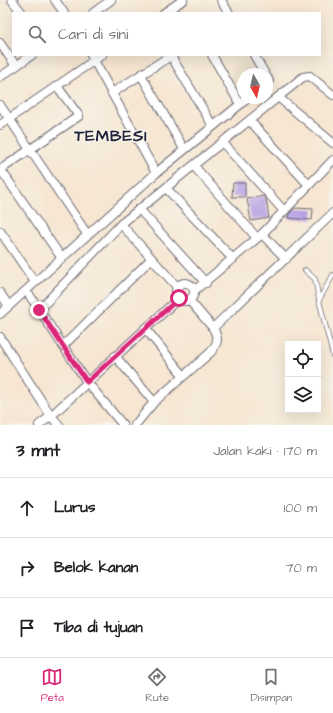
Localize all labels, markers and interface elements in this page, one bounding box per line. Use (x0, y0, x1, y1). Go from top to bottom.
search box (12, 12, 321, 56)
icon: search (26, 23, 48, 45)
text: Cari di sini (58, 24, 128, 45)
north arrow (237, 68, 273, 104)
district label: TEMBESI (73, 125, 148, 147)
route start (170, 289, 188, 307)
route end (30, 301, 48, 319)
map controls (285, 341, 321, 413)
button: locate (285, 341, 321, 377)
button: layers (285, 377, 321, 413)
text: 3 mnt (16, 439, 60, 463)
text: Jalan kaki · 170 m (213, 442, 317, 460)
icon: ahead (16, 497, 38, 519)
text: Lurus (54, 497, 95, 518)
text: 100 m (284, 499, 317, 517)
icon: right (16, 557, 38, 579)
text: Belok kanan (54, 557, 138, 578)
text: 70 m (285, 559, 317, 577)
icon: arrive (16, 617, 38, 639)
text: Tiba di tujuan (54, 617, 143, 638)
tab: Peta (41, 666, 64, 705)
tab: Rute (145, 666, 169, 705)
tab: Disimpan (250, 666, 292, 705)

